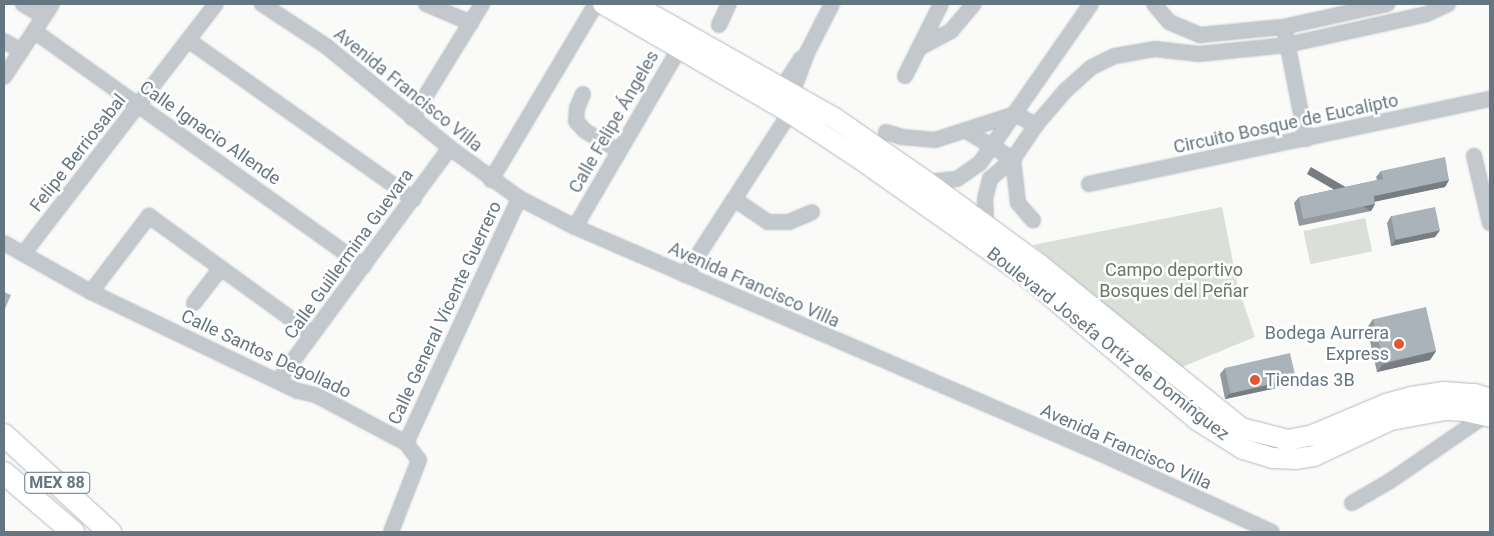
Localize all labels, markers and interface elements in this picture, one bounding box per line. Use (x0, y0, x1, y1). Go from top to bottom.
street label: Avenida Francisco Villa (329, 23, 487, 157)
street label: Calle Felipe Ángeles (564, 47, 664, 197)
street label: Calle Ignacio Allende (135, 76, 285, 190)
street label: Felipe Berriosabal (25, 90, 131, 216)
street label: Circuito Bosque de Eucalipto (1172, 90, 1400, 158)
street label: Calle Guillermina Guevara (280, 165, 418, 343)
street label: Calle General Vicente Guerrero (384, 198, 506, 428)
street label: Avenida Francisco Villa (665, 238, 843, 332)
street label: Boulevard Josefa Ortiz de Domínguez (983, 243, 1233, 445)
park label: Campo deportivo Bosques del Peñar (1099, 260, 1249, 302)
street label: Calle Santos Degollado (178, 305, 354, 403)
place label: Bodega Aurrera Express (1265, 323, 1389, 366)
marker: Bodega Aurrera Express (1393, 338, 1405, 350)
place label: Tiendas 3B (1265, 369, 1355, 391)
marker: Tiendas 3B (1249, 374, 1261, 386)
street label: Avenida Francisco Villa (1037, 400, 1215, 494)
road number: MEX 88 (23, 469, 91, 496)

